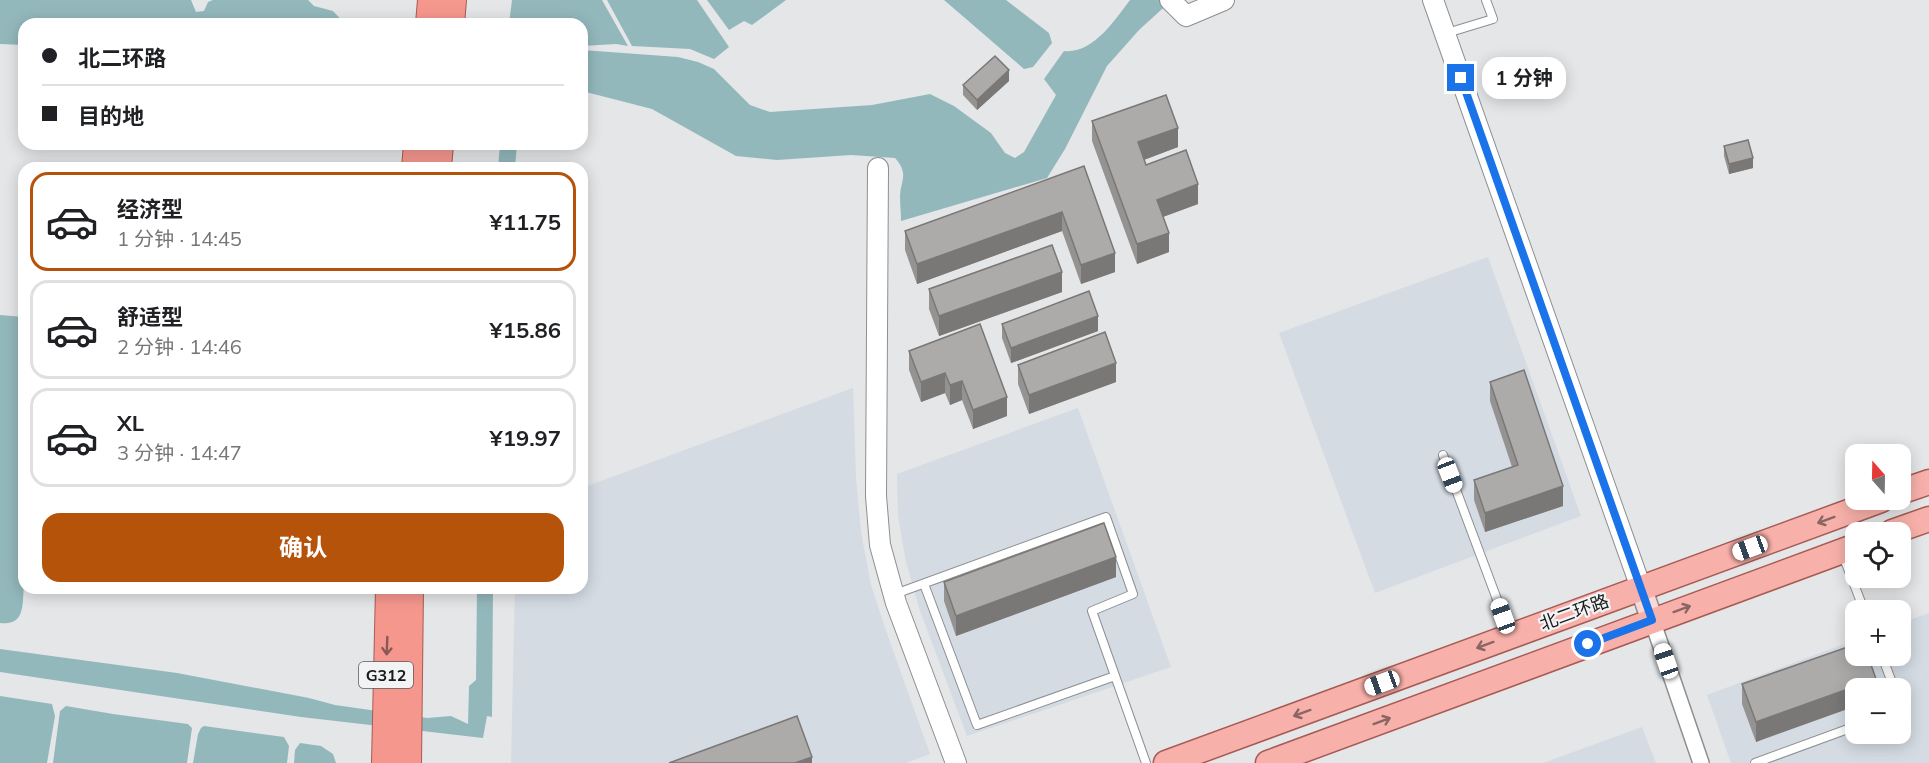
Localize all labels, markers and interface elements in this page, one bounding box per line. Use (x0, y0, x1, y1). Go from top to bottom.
text: 北二环路 (78, 44, 166, 72)
callout: 1 分钟 (1482, 57, 1566, 99)
route end (1447, 64, 1474, 91)
text: 1 分钟 (1495, 65, 1553, 90)
text: 目的地 (78, 102, 144, 130)
icon: car (45, 195, 99, 249)
text: 经济型 (117, 195, 183, 223)
text: ¥11.75 (490, 208, 561, 236)
text: 1 分钟 · 14:45 (117, 226, 242, 251)
icon: car (45, 303, 99, 357)
text: 舒适型 (117, 303, 183, 331)
text: ¥15.86 (490, 316, 561, 344)
text: 2 分钟 · 14:46 (117, 334, 242, 359)
text: XL (117, 409, 144, 437)
icon: car (45, 411, 99, 465)
text: ¥19.97 (490, 424, 561, 452)
text: 3 分钟 · 14:47 (117, 440, 242, 465)
north arrow (1845, 444, 1911, 510)
map controls (1845, 444, 1911, 744)
car (1435, 455, 1465, 495)
button: 确认 (42, 513, 564, 582)
one-way arrow (1817, 515, 1836, 526)
button: locate (1845, 522, 1911, 588)
car (1730, 533, 1770, 563)
street label: 北二环路 (1536, 589, 1612, 635)
car (1488, 596, 1518, 636)
button: + (1845, 600, 1911, 666)
one-way arrow (1673, 602, 1691, 613)
route start (1574, 630, 1601, 657)
one-way arrow (381, 636, 392, 656)
one-way arrow (1477, 640, 1495, 651)
car (1652, 641, 1680, 681)
road number: G312 (359, 662, 413, 688)
car (1362, 668, 1402, 698)
button: − (1845, 678, 1911, 744)
one-way arrow (1294, 708, 1312, 719)
one-way arrow (1372, 714, 1390, 725)

